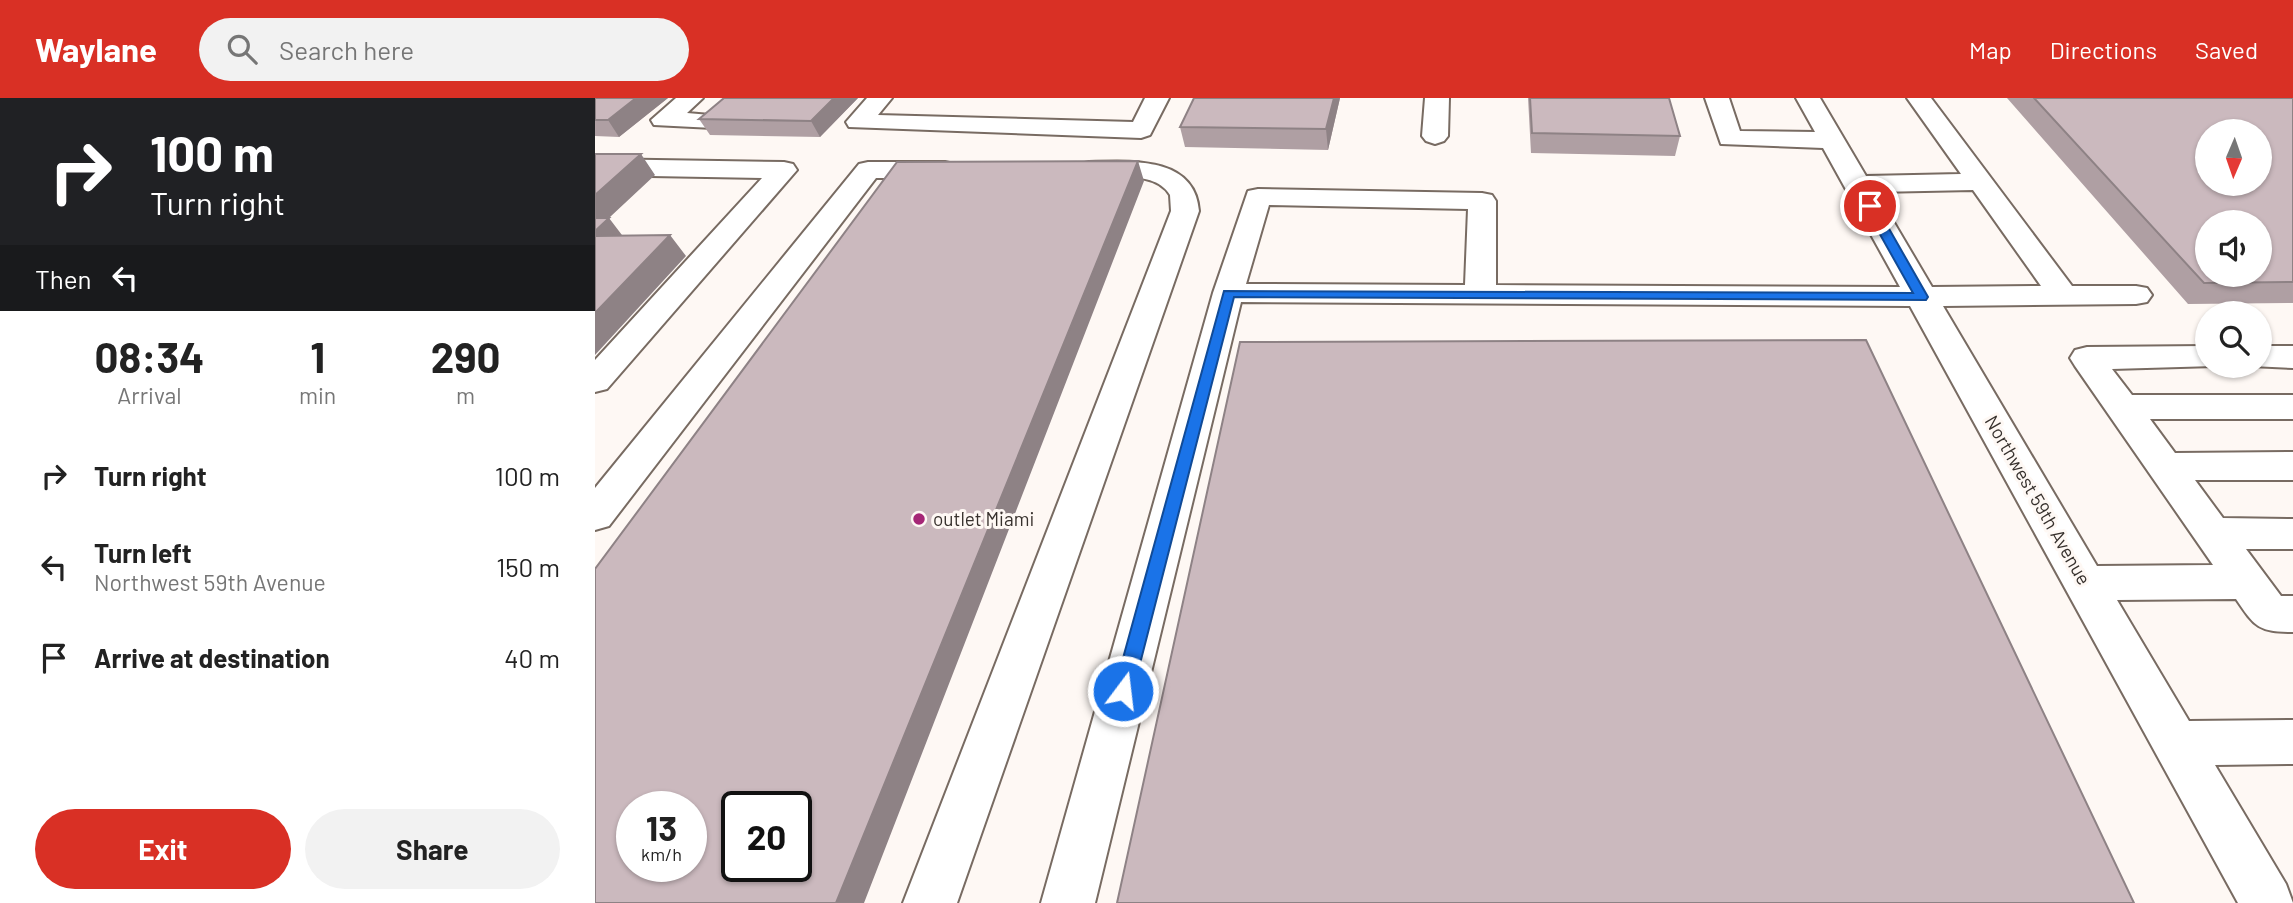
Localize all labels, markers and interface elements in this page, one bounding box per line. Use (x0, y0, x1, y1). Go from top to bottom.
search box (199, 18, 689, 81)
text: Waylane (35, 29, 157, 69)
icon: search (223, 30, 261, 68)
text: Search here (279, 34, 414, 65)
text: Map (1969, 35, 2012, 64)
text: Directions (2050, 35, 2157, 64)
text: Saved (2195, 35, 2258, 64)
north arrow (2195, 119, 2271, 196)
map controls (2195, 119, 2272, 378)
text: 100 m (150, 123, 274, 182)
icon: right (35, 126, 126, 217)
pin (1840, 176, 1900, 236)
text: Turn right (150, 183, 285, 221)
icon: arrive (1851, 187, 1889, 225)
button: sound (2195, 210, 2272, 287)
icon: left (106, 259, 144, 297)
text: Then (35, 263, 92, 294)
button: search (2195, 301, 2272, 378)
text: 08:34 (94, 331, 205, 381)
text: 1 (310, 331, 325, 381)
text: 290 (431, 331, 501, 381)
text: Arrival (117, 381, 182, 409)
text: min (299, 381, 336, 409)
text: m (456, 381, 475, 409)
street label: Northwest 59th Avenue (1981, 411, 2096, 588)
icon: right (35, 457, 73, 495)
text: Turn right (94, 460, 207, 491)
text: 100 m (495, 460, 560, 491)
place label: outlet Miami (933, 507, 1034, 530)
marker: outlet Miami (911, 511, 927, 527)
text: Turn left (94, 537, 192, 568)
icon: left (35, 548, 73, 586)
text: 150 m (496, 551, 560, 582)
text: Northwest 59th Avenue (94, 568, 326, 596)
icon: arrive (35, 639, 73, 677)
text: Arrive at destination (94, 642, 330, 673)
text: 40 m (504, 642, 560, 673)
position arrow (1086, 654, 1160, 728)
speed limit sign: 20 (721, 791, 812, 882)
text: 13 (646, 806, 677, 848)
button: Exit (35, 809, 291, 889)
button: Share (305, 809, 560, 889)
text: km/h (641, 843, 682, 865)

